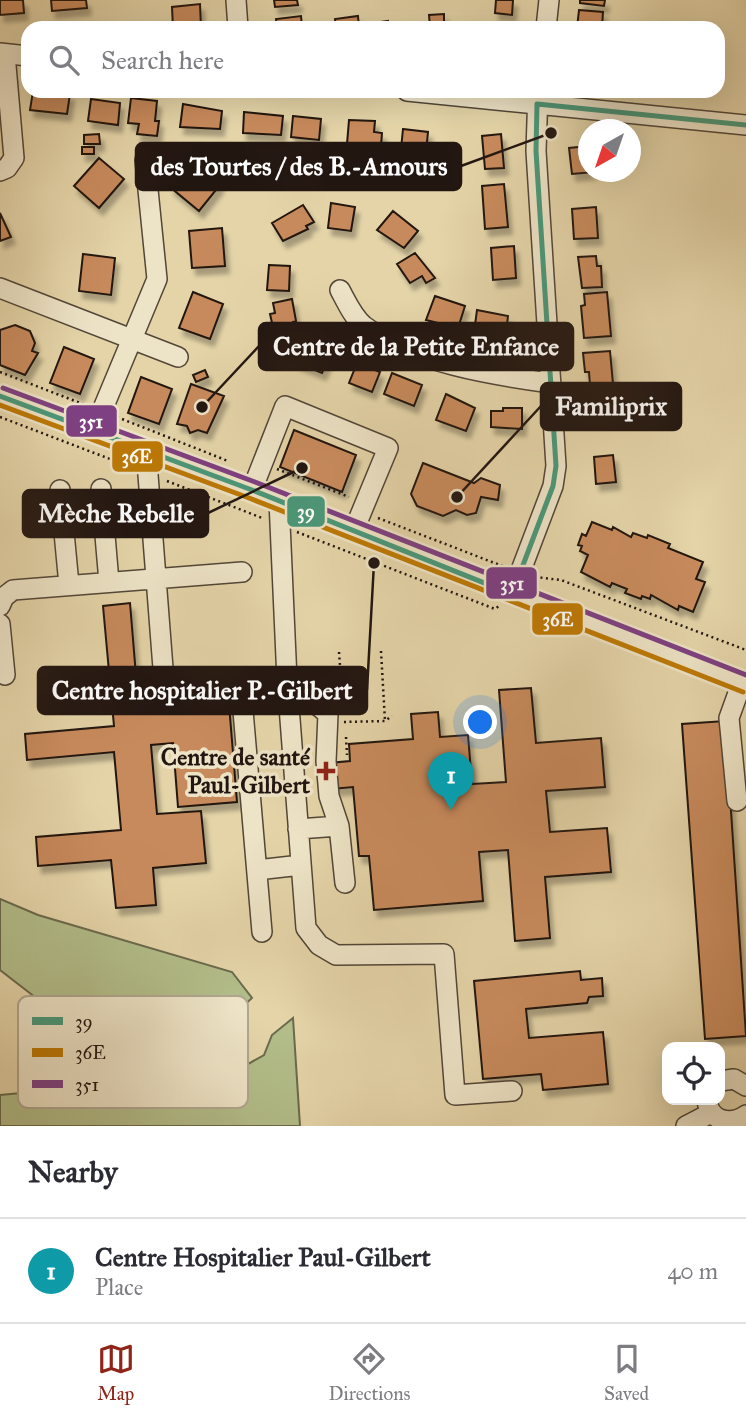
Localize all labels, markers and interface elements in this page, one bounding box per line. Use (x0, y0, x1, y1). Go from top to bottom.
search box (21, 21, 725, 98)
icon: search (45, 41, 83, 79)
text: Search here (101, 44, 224, 76)
north arrow (578, 119, 641, 182)
callout: des Tourtes / des B.-Amours (136, 143, 461, 190)
text: des Tourtes / des B.-Amours (151, 150, 448, 182)
callout: Centre de la Petite Enfance (259, 323, 573, 370)
text: Centre de la Petite Enfance (273, 330, 559, 362)
callout: Familiprix (541, 383, 681, 430)
text: Familiprix (555, 390, 667, 422)
line badge: 351 (65, 404, 118, 438)
text: 351 (79, 410, 103, 434)
line badge: 36E (111, 440, 164, 473)
text: 36E (122, 445, 153, 469)
callout: Mèche Rebelle (23, 490, 208, 537)
line badge: 39 (286, 495, 326, 528)
text: Mèche Rebelle (38, 497, 194, 529)
text: 39 (297, 500, 315, 524)
line badge: 351 (485, 566, 538, 600)
text: 351 (500, 572, 524, 596)
line badge: 36E (531, 602, 584, 636)
text: 36E (543, 608, 574, 632)
callout: Centre hospitalier P.-Gilbert (38, 667, 367, 714)
text: Centre hospitalier P.-Gilbert (52, 674, 353, 706)
your location (463, 705, 497, 739)
place label: Centre de santé Paul-Gilbert (161, 742, 311, 800)
pin: 1 (428, 752, 474, 810)
marker: Centre de santé Paul-Gilbert (316, 761, 336, 781)
legend (18, 996, 248, 1108)
text: 39 (75, 1010, 93, 1033)
text: 36E (75, 1041, 106, 1064)
map controls (662, 1042, 725, 1105)
button: locate (662, 1042, 725, 1105)
text: 351 (75, 1073, 99, 1096)
text: Nearby (28, 1154, 118, 1190)
text: Centre Hospitalier Paul-Gilbert (95, 1241, 431, 1273)
text: 1 (46, 1257, 56, 1285)
text: 40 m (668, 1257, 718, 1285)
text: Place (95, 1273, 143, 1301)
tab: Map (97, 1340, 135, 1405)
tab: Directions (328, 1340, 410, 1405)
tab: Saved (604, 1340, 649, 1405)

